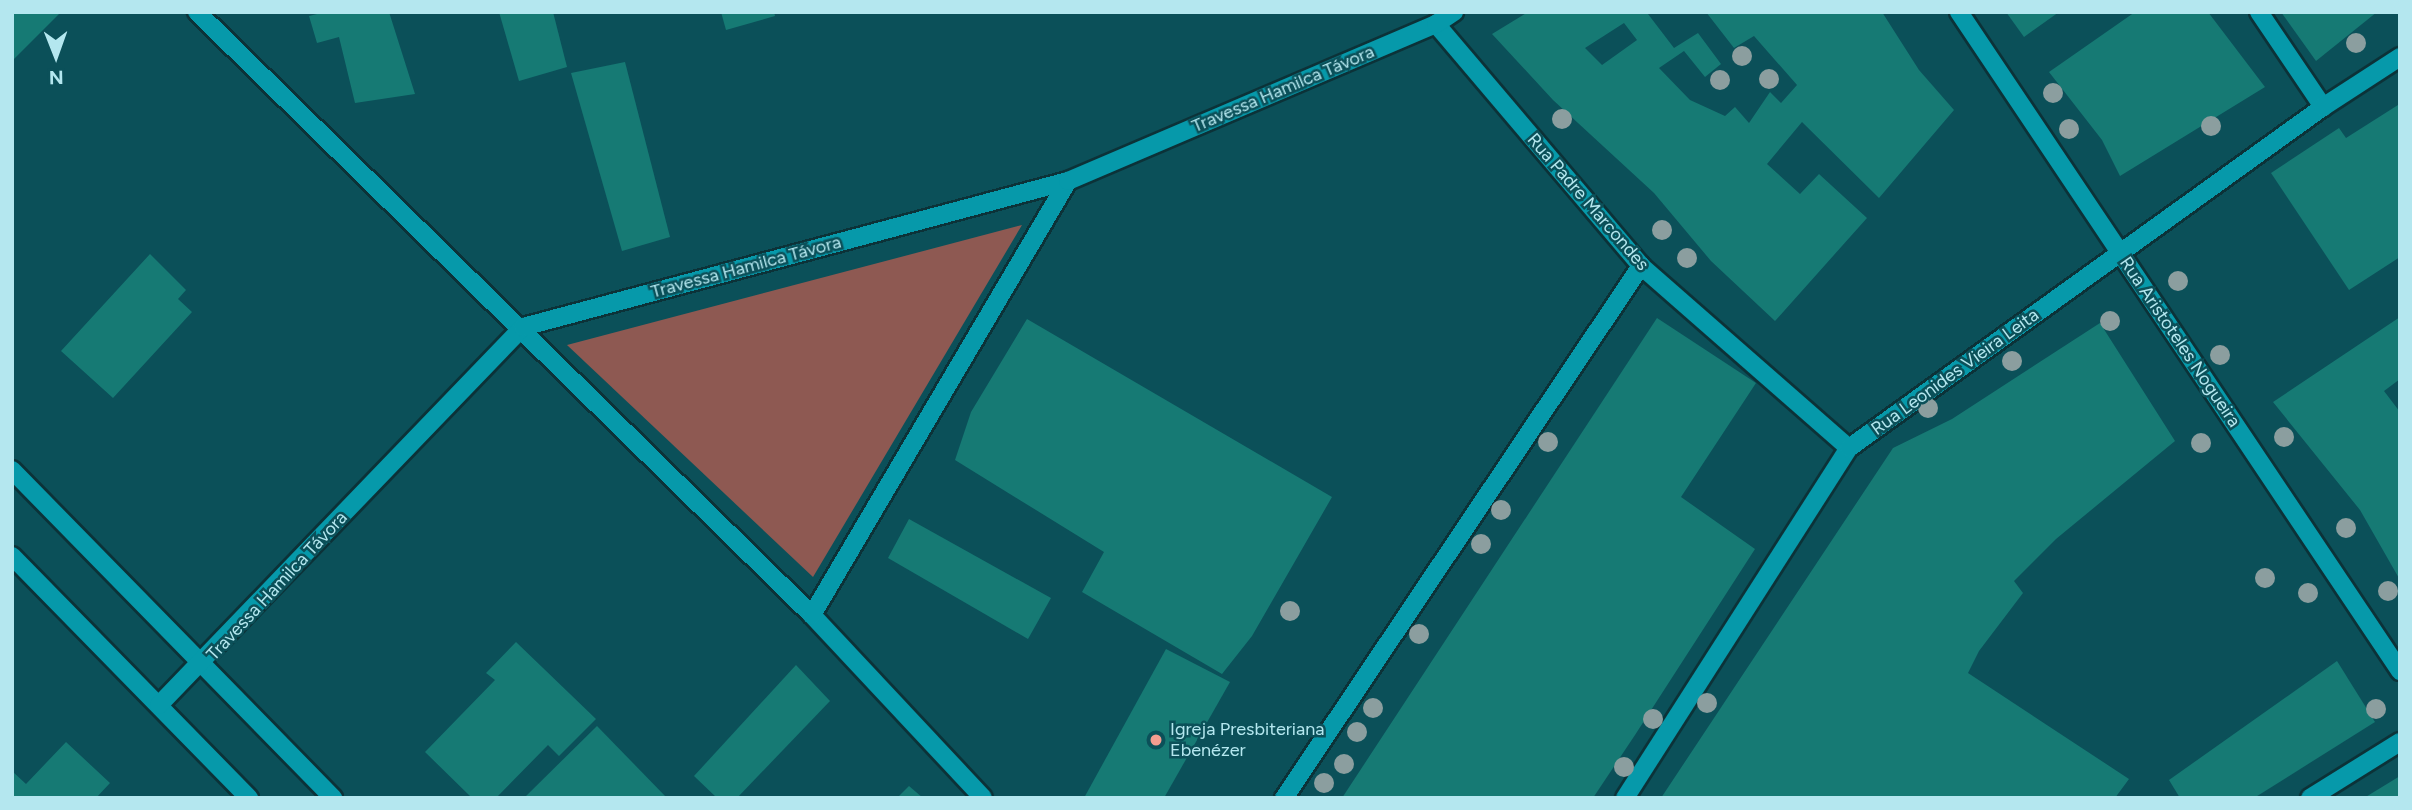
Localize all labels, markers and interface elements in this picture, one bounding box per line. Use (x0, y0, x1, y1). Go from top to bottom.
north arrow (21, 21, 91, 91)
street label: Travessa Hamilca Távora (1189, 41, 1377, 137)
text: N (49, 66, 64, 89)
street label: Rua Padre Marcondes (1523, 129, 1653, 275)
street label: Travessa Hamilca Távora (649, 231, 843, 303)
street label: Rua Aristoteles Nogueira (2115, 253, 2245, 431)
street label: Rua Leonides Vieira Leita (1867, 304, 2043, 440)
street label: Travessa Hamilca Távora (202, 507, 352, 665)
place label: Igreja Presbiteriana Ebenézer (1170, 719, 1324, 762)
marker: Igreja Presbiteriana Ebenézer (1148, 732, 1164, 748)

